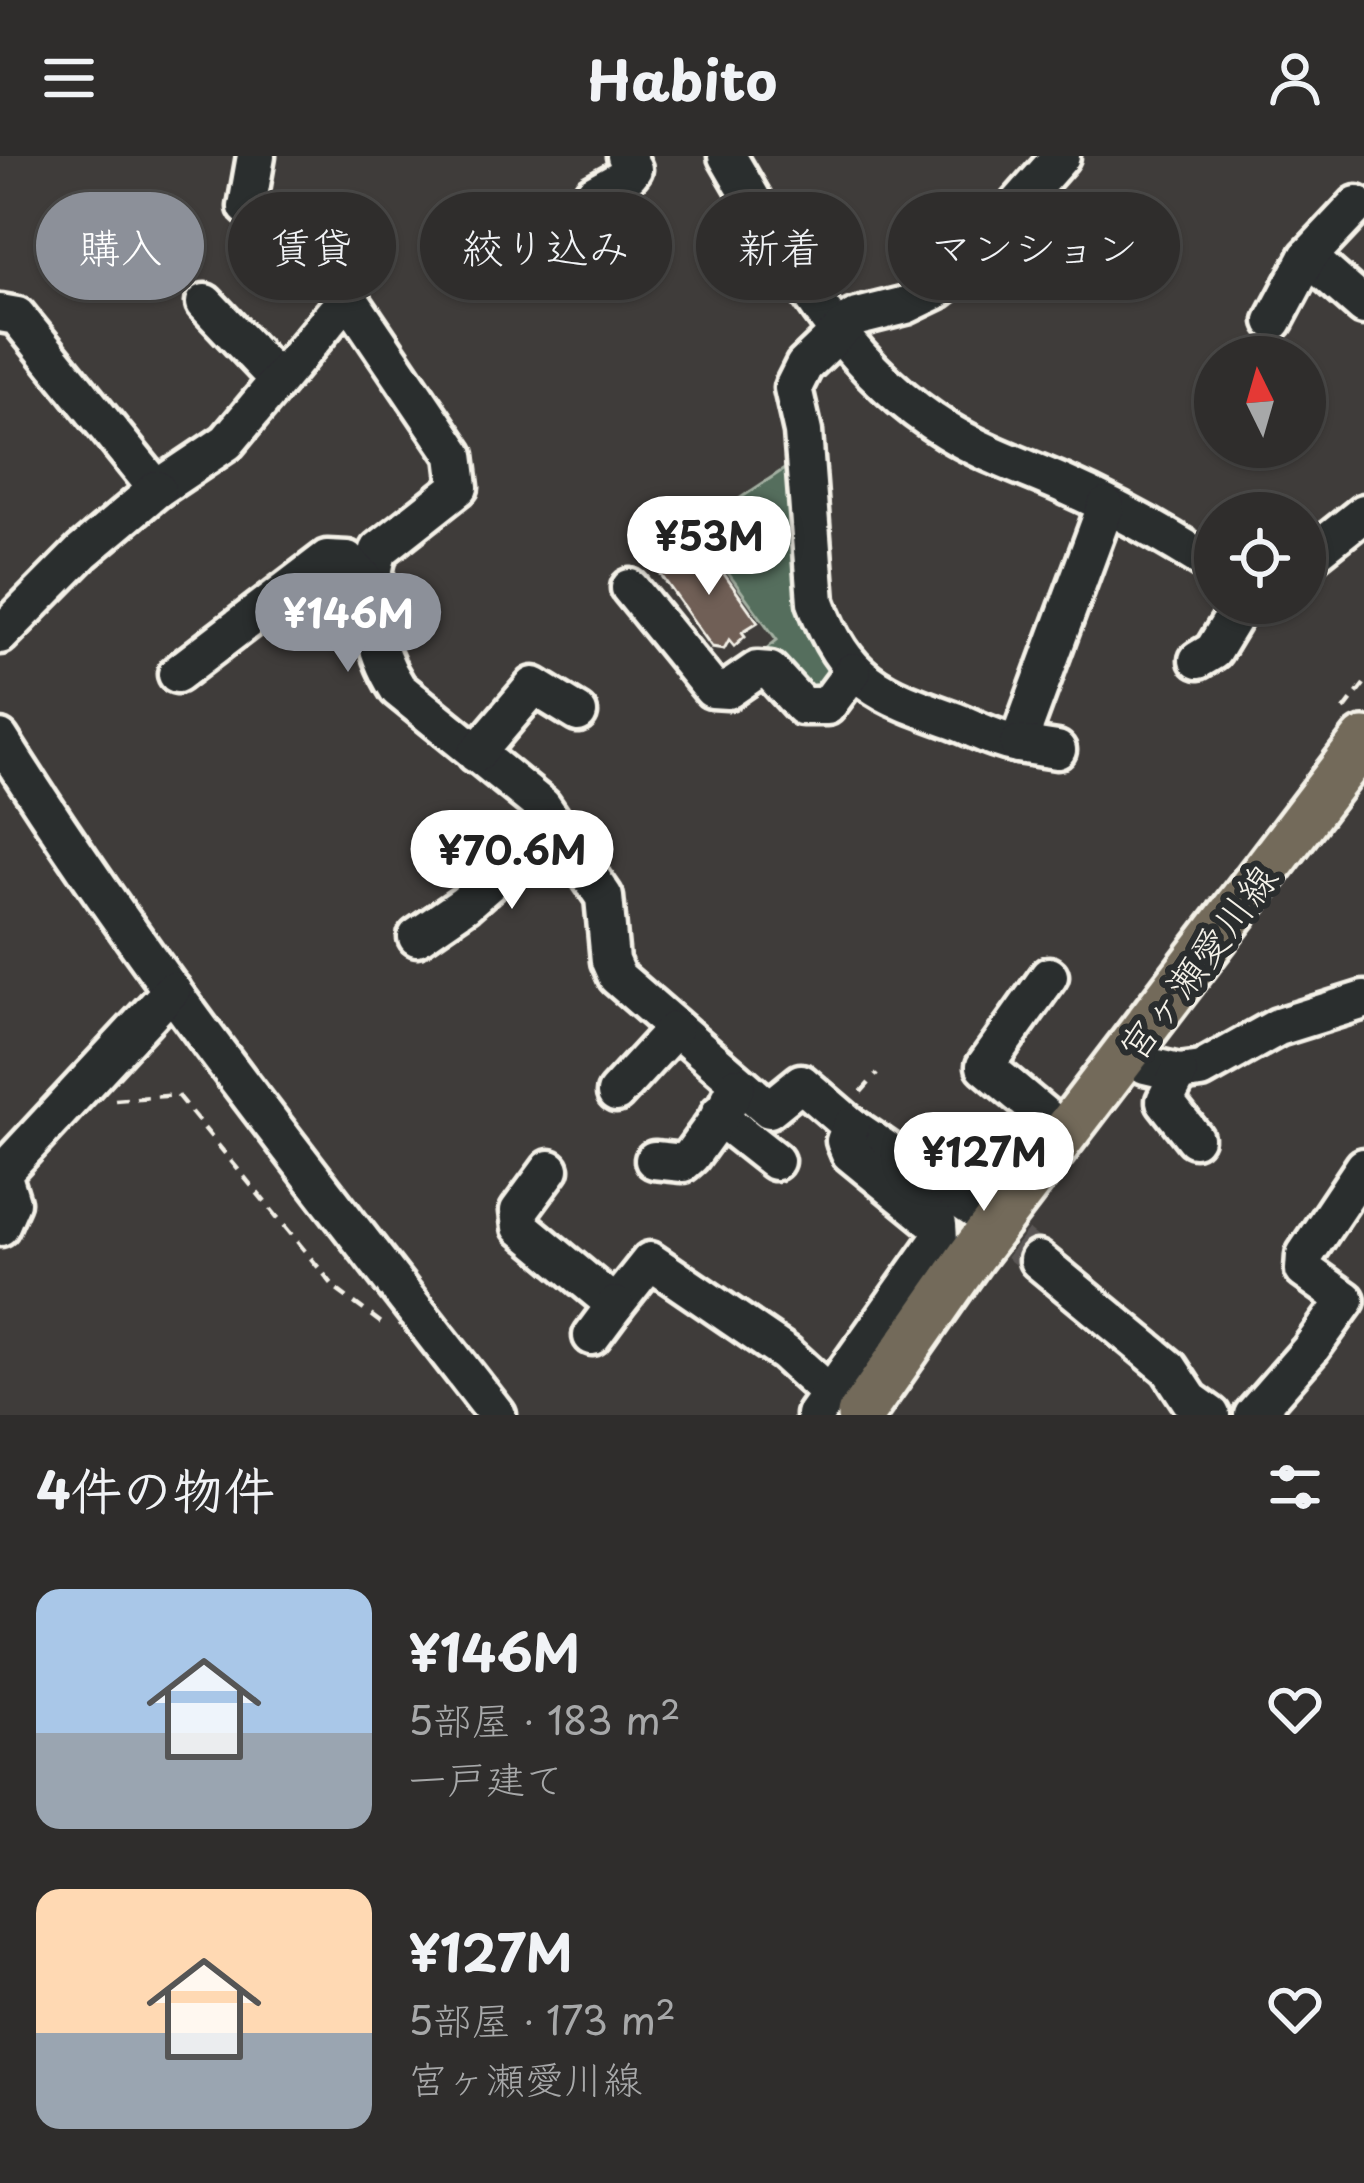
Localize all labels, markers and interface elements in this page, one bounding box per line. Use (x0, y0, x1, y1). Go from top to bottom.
text: Habito (587, 38, 777, 119)
icon: menu (36, 45, 102, 111)
icon: person (1262, 45, 1328, 111)
chip: 購入 (36, 192, 204, 300)
chip: 賃貸 (228, 192, 396, 300)
chip: 絞り込み (420, 192, 672, 300)
chip: 新着 (696, 192, 864, 300)
chip: マンション (888, 192, 1180, 300)
north arrow (1194, 336, 1326, 468)
map controls (1194, 336, 1326, 624)
button: locate (1194, 492, 1326, 624)
pin: ¥53M (638, 496, 780, 598)
text: ¥53M (654, 505, 764, 564)
pin: ¥146M (264, 573, 432, 675)
text: ¥146M (282, 582, 414, 641)
pin: ¥70.6M (414, 810, 610, 912)
text: ¥70.6M (438, 819, 586, 878)
street label: 宮ヶ瀬愛川線 (1102, 850, 1290, 1072)
pin: ¥127M (900, 1112, 1068, 1214)
text: ¥127M (921, 1121, 1047, 1180)
text: 4件の物件 (36, 1449, 275, 1526)
icon: filters (1262, 1454, 1328, 1520)
text: ¥146M (408, 1612, 580, 1689)
icon: home (132, 1637, 276, 1781)
icon: heart (1262, 1676, 1328, 1742)
text: 5部屋 · 183 m² (408, 1689, 681, 1748)
text: 一戸建て (408, 1748, 564, 1807)
text: ¥127M (408, 1912, 573, 1989)
icon: home (132, 1937, 276, 2081)
icon: heart (1262, 1976, 1328, 2042)
text: 5部屋 · 173 m² (408, 1989, 676, 2048)
text: 宮ヶ瀬愛川線 (408, 2048, 642, 2107)

